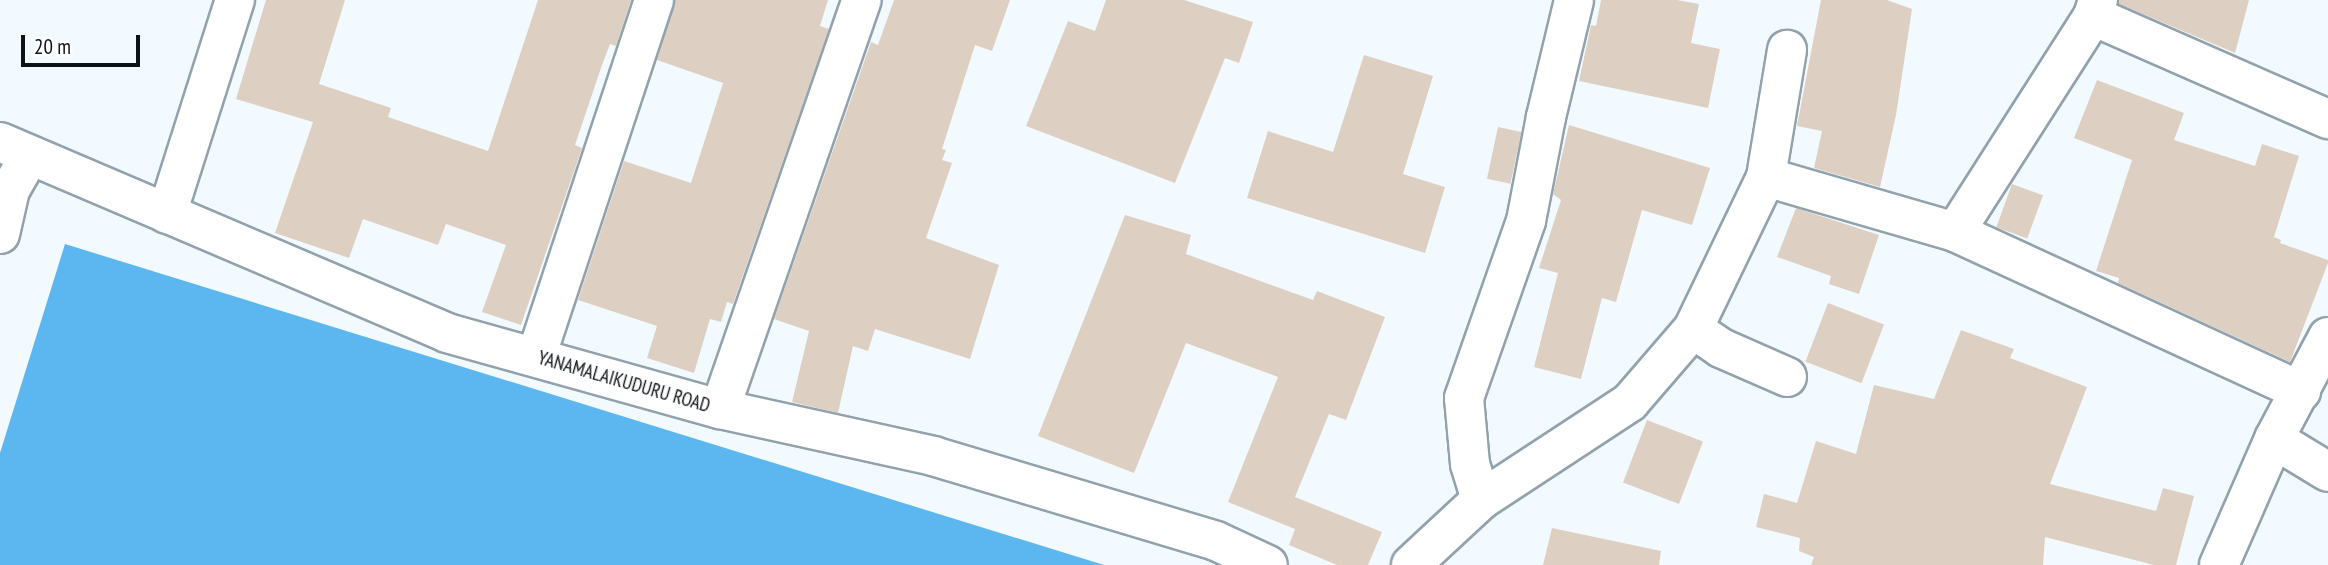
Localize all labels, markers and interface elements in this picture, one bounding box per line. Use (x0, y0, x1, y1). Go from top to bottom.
scale bar (24, 21, 144, 65)
text: 20 m (34, 33, 71, 60)
street label: YANAMALAIKUDURU ROAD (535, 347, 713, 417)

